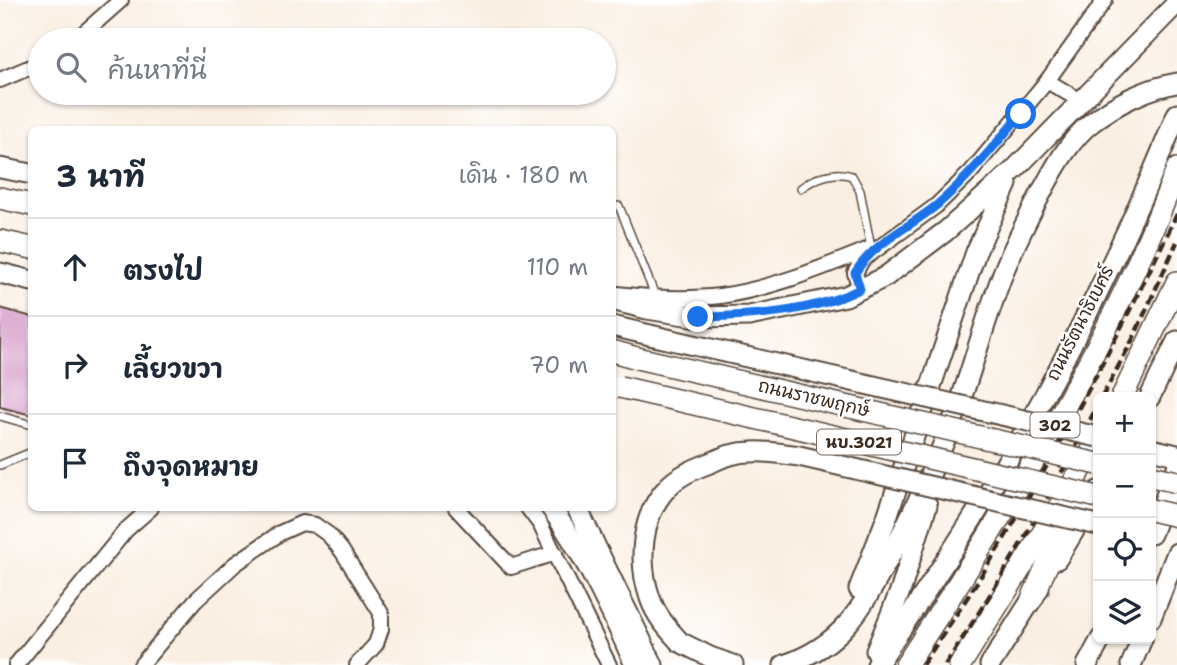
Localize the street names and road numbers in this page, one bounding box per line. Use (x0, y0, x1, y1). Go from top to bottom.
street label: ถนนรัตนาธิเบศร์ (1040, 260, 1120, 385)
street label: ถนนราชพฤกษ์ (756, 373, 873, 423)
road number: 302 (1030, 412, 1080, 438)
road number: นบ.3021 (817, 430, 901, 454)

